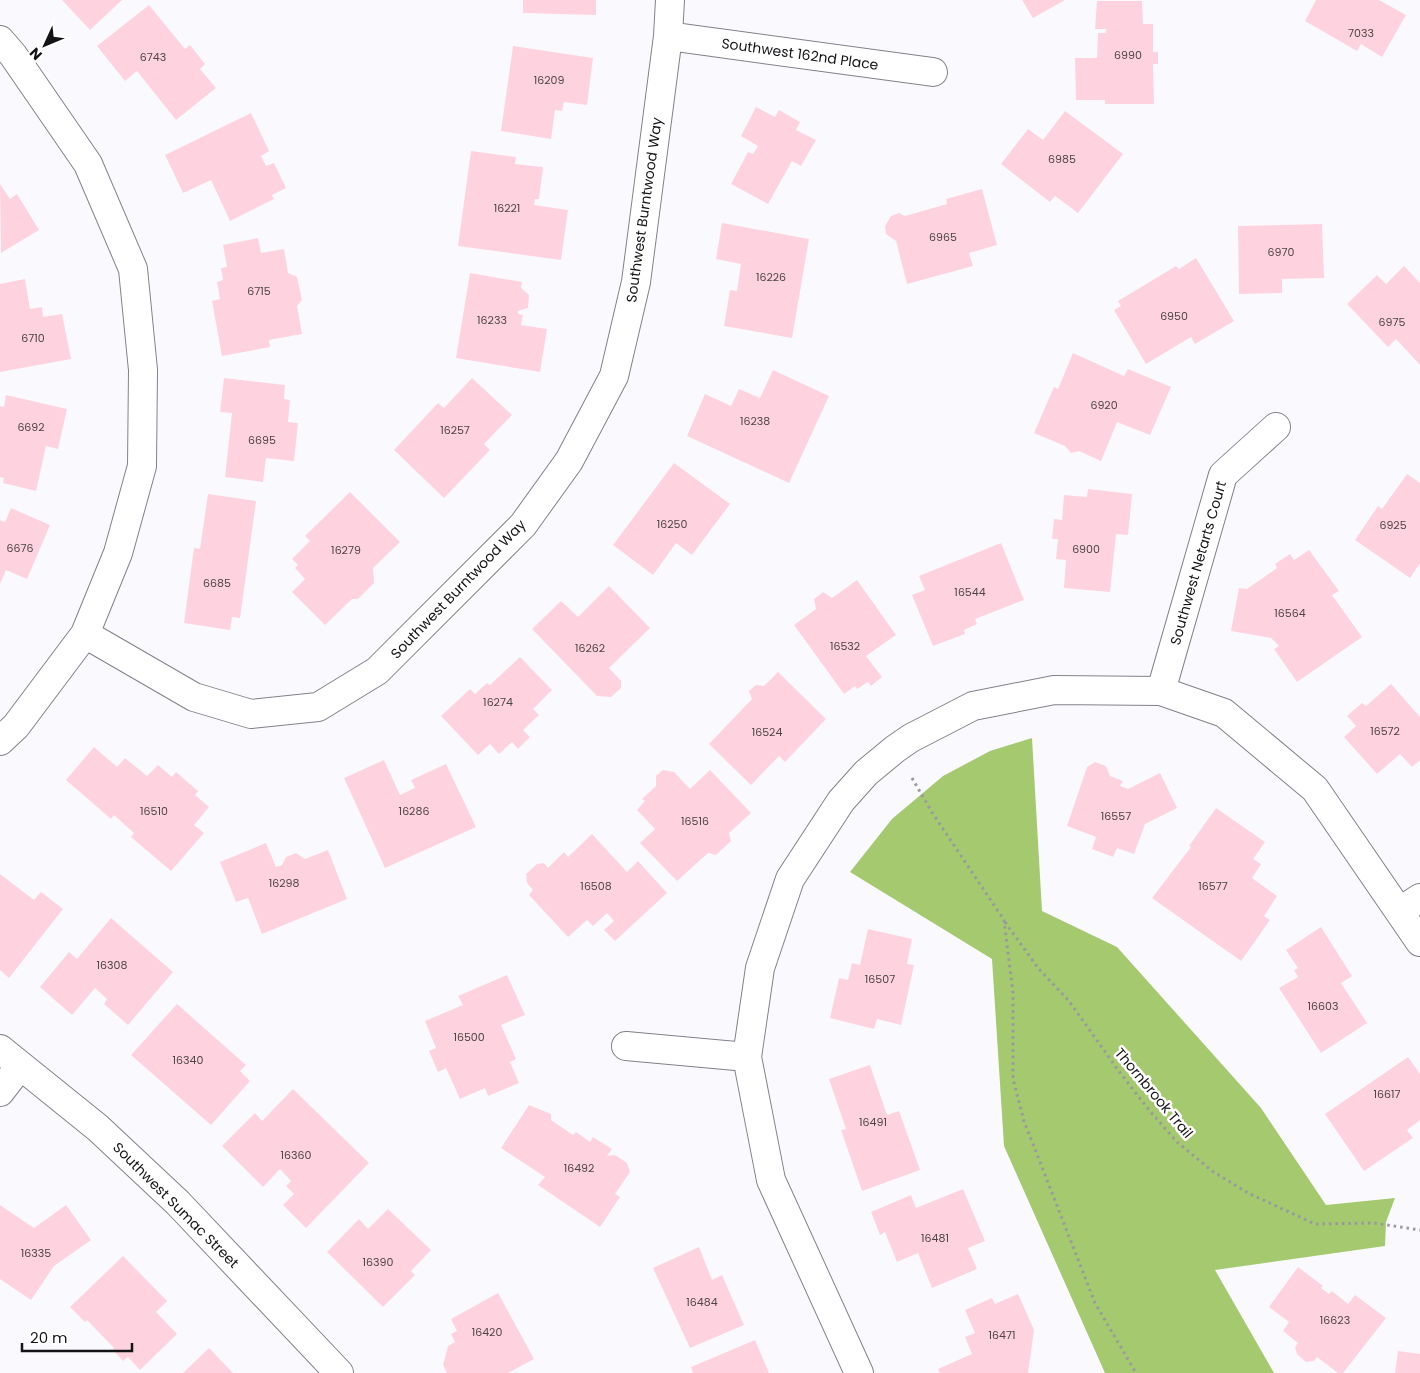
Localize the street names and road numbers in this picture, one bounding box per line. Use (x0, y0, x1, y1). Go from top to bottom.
street label: Southwest 162nd Place (720, 33, 880, 75)
street label: Southwest Burntwood Way (621, 116, 667, 304)
street label: Southwest Netarts Court (1165, 479, 1231, 647)
street label: Southwest Burntwood Way (386, 515, 530, 663)
street label: Thornbrook Trail (1110, 1044, 1198, 1142)
street label: Southwest Sumac Street (109, 1138, 243, 1272)

